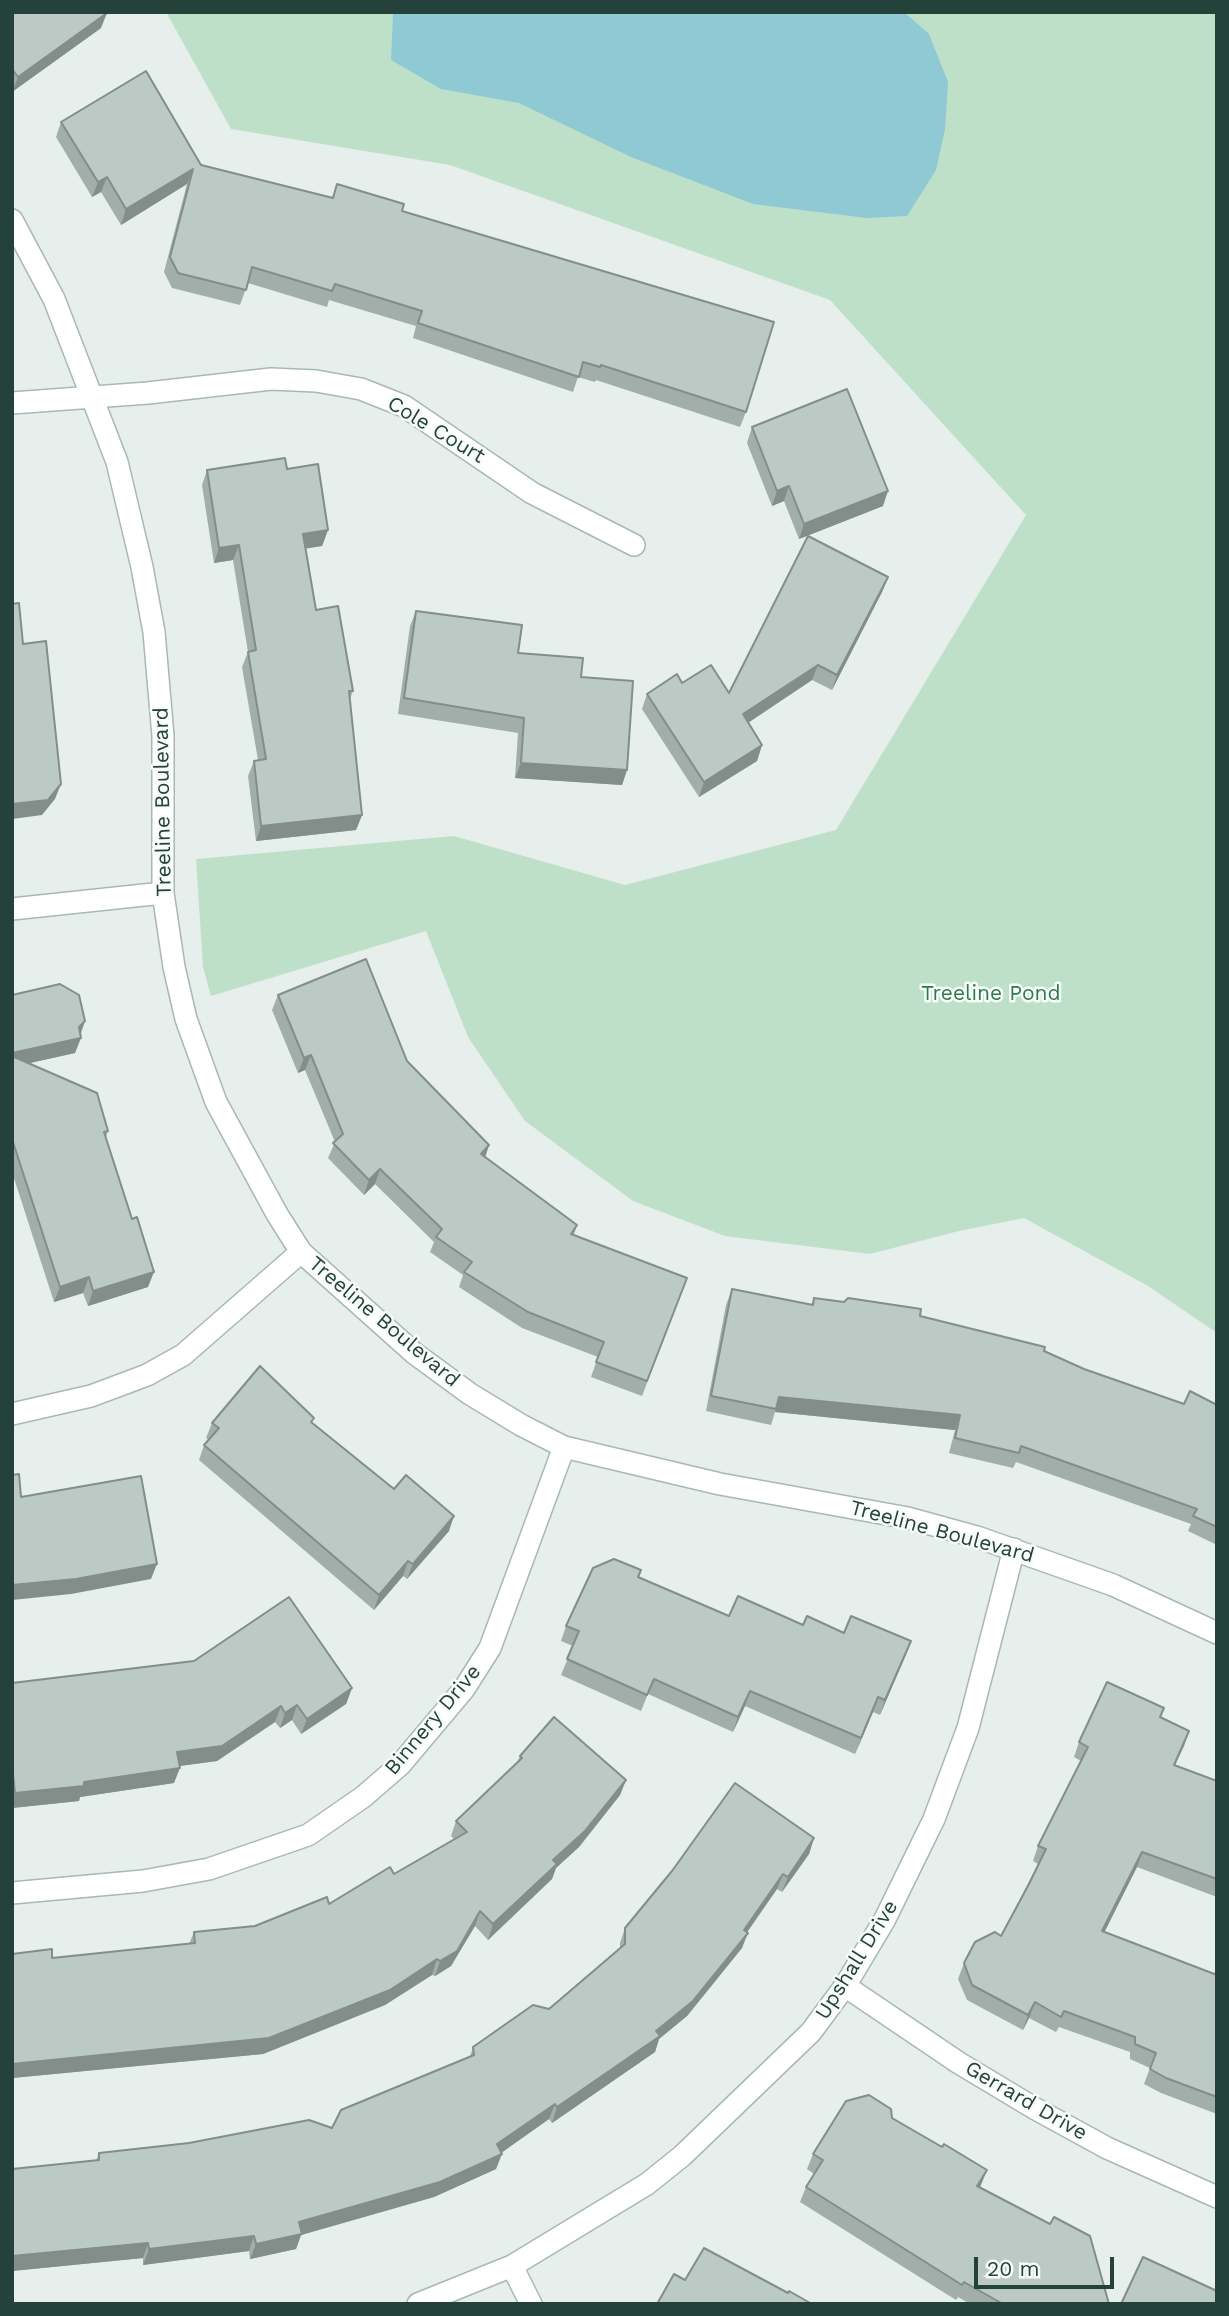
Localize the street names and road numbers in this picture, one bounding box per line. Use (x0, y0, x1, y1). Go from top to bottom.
street label: Cole Court (383, 391, 489, 469)
street label: Treeline Boulevard (149, 707, 177, 897)
street label: Treeline Boulevard (303, 1251, 465, 1393)
street label: Treeline Boulevard (847, 1495, 1037, 1569)
street label: Binnery Drive (380, 1660, 486, 1780)
street label: Upshall Drive (810, 1896, 904, 2024)
street label: Gerrard Drive (960, 2056, 1092, 2146)

